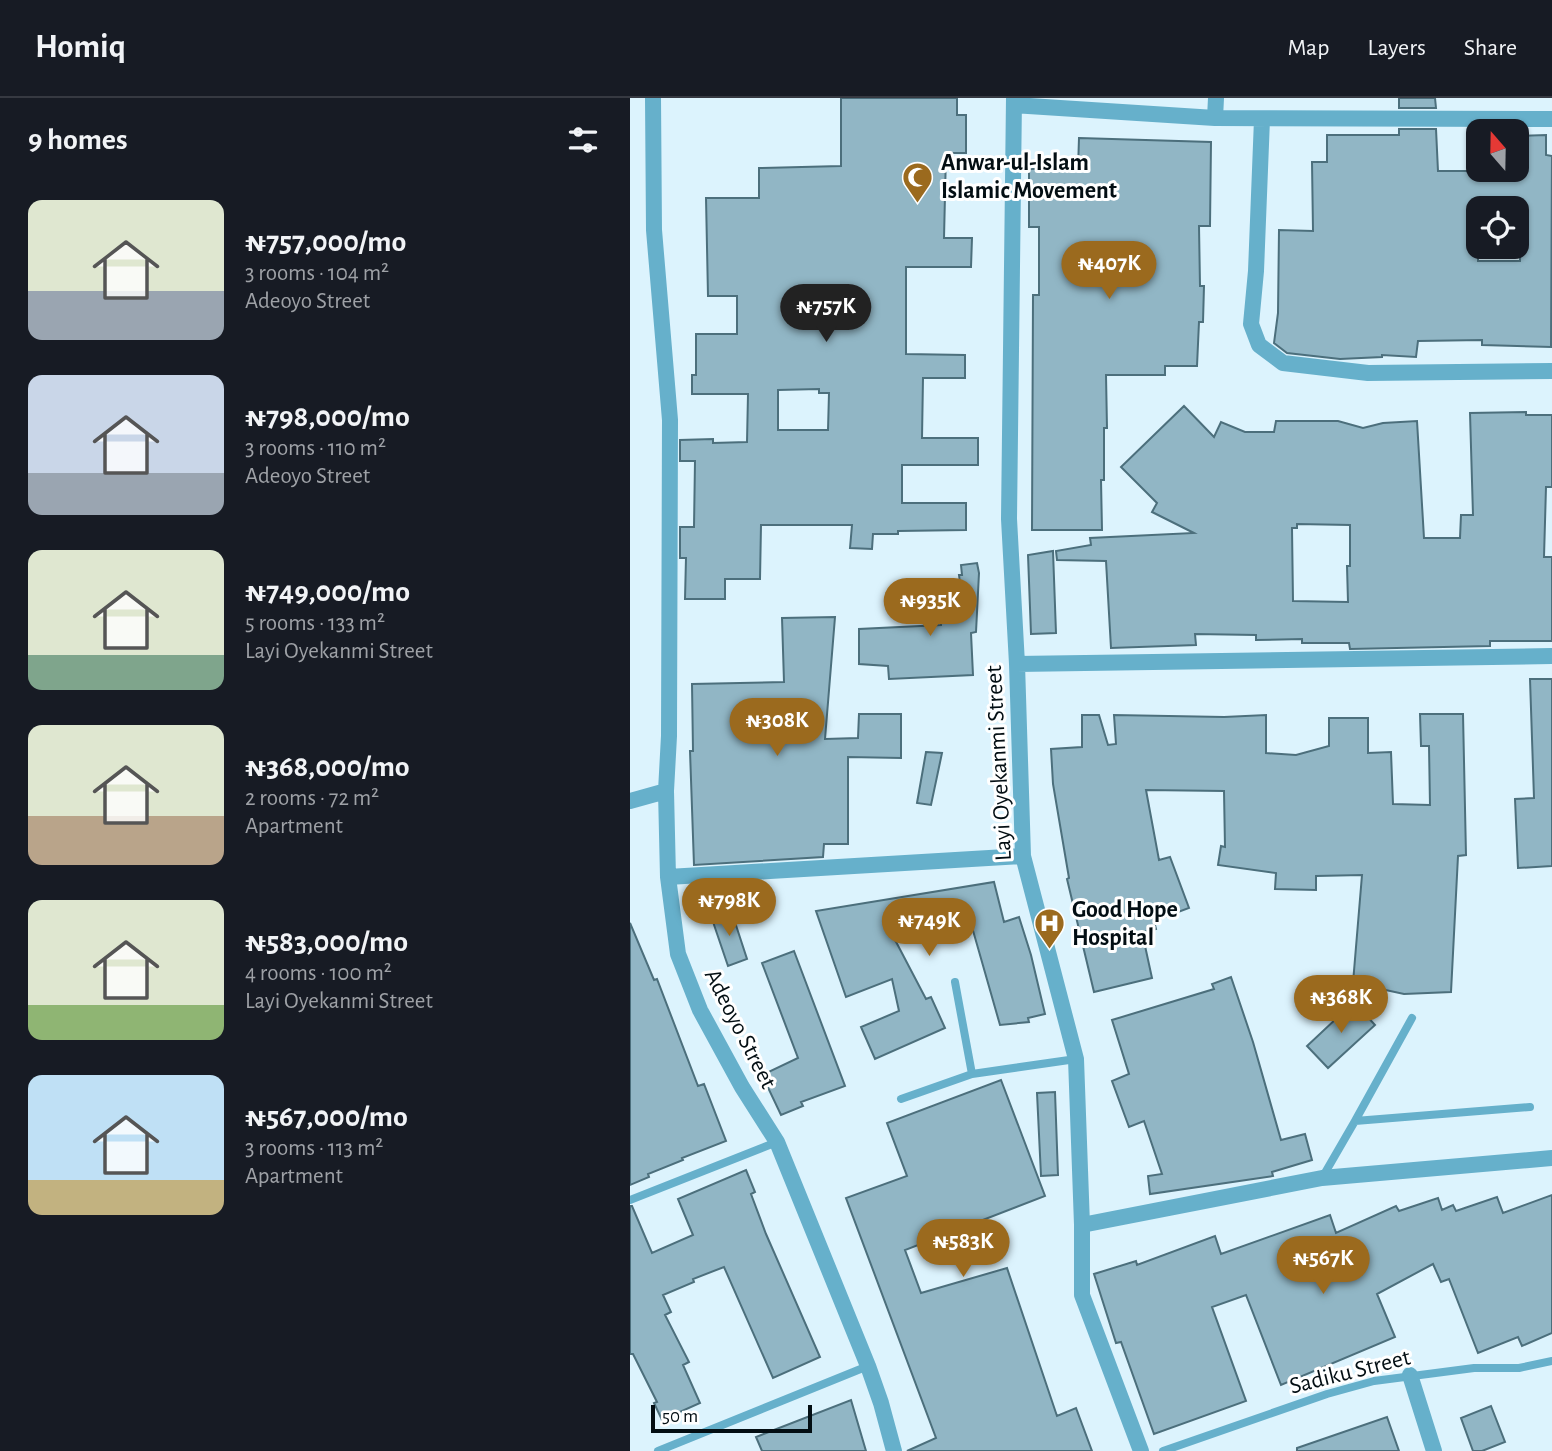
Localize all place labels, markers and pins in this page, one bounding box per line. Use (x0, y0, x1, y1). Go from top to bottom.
place label: Anwar-ul-Islam Islamic Movement (941, 151, 1117, 203)
mosque icon: Anwar-ul-Islam Islamic Movement (901, 160, 935, 204)
pin: ₦407K (1060, 242, 1158, 301)
pin: ₦757K (777, 285, 875, 344)
pin: ₦935K (881, 578, 979, 638)
pin: ₦308K (728, 698, 826, 758)
pin: ₦798K (680, 878, 778, 938)
pin: ₦749K (880, 898, 978, 958)
place label: Good Hope Hospital (1072, 898, 1178, 950)
hospital icon: Good Hope Hospital (1032, 907, 1066, 951)
pin: ₦368K (1292, 976, 1390, 1035)
pin: ₦583K (914, 1220, 1012, 1279)
pin: ₦567K (1274, 1236, 1372, 1296)

